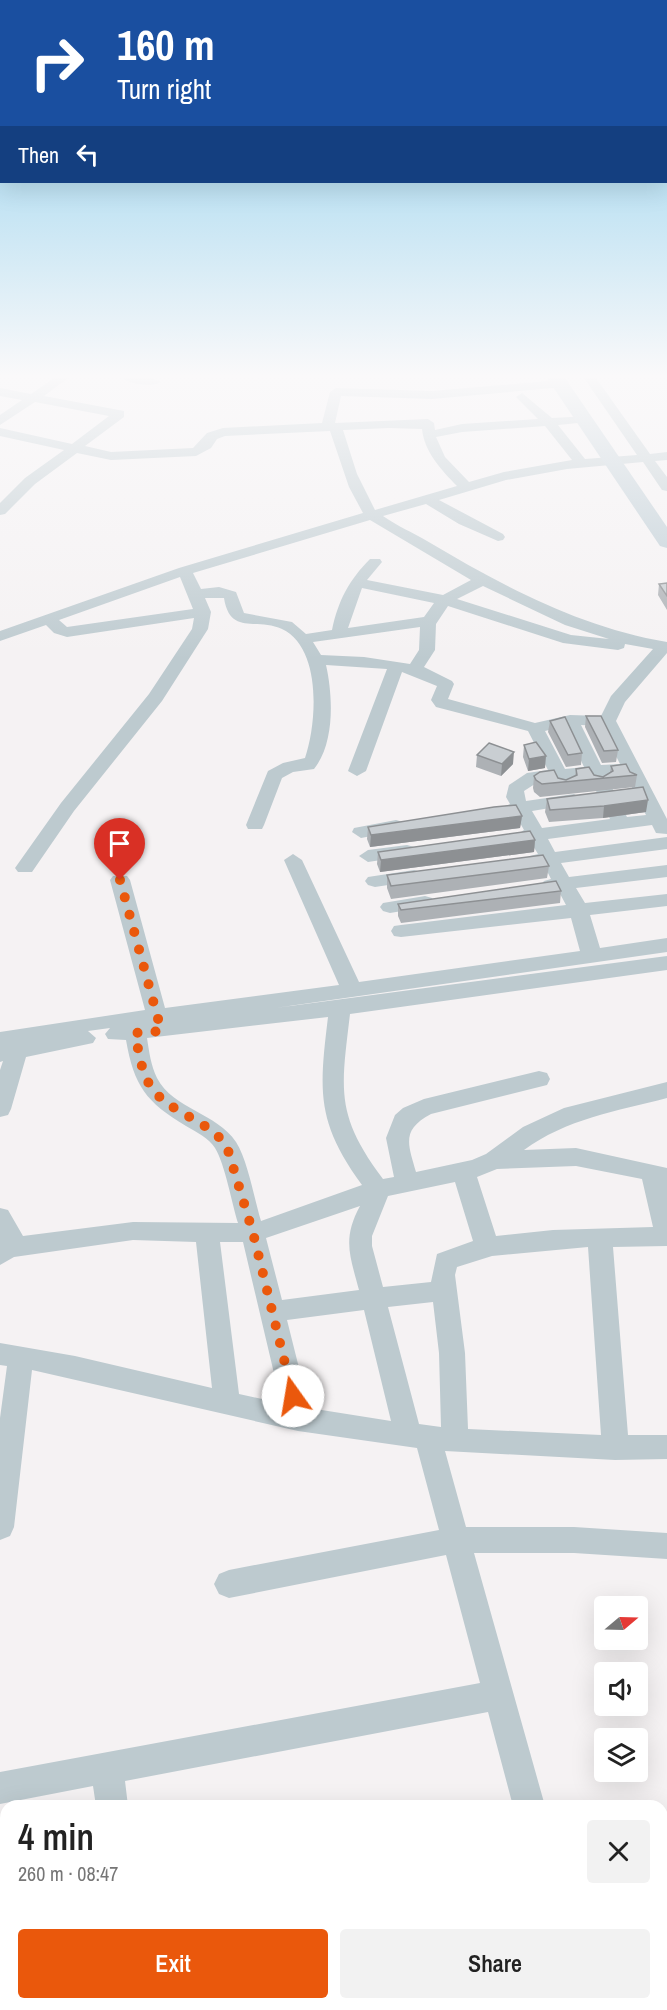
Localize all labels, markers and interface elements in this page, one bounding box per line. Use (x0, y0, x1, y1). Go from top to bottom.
text: 160 m (117, 17, 215, 73)
icon: right (18, 24, 96, 102)
text: Turn right (117, 71, 211, 107)
icon: left (71, 138, 104, 171)
text: Then (18, 140, 59, 170)
pin (94, 818, 145, 880)
icon: arrive (103, 827, 136, 860)
position arrow (261, 1364, 325, 1428)
north arrow (594, 1596, 648, 1650)
map controls (594, 1596, 648, 1782)
button: sound (594, 1662, 648, 1716)
button: layers (594, 1728, 648, 1782)
text: 4 min (18, 1813, 94, 1861)
button: close (587, 1820, 650, 1883)
text: 260 m · 08:47 (18, 1860, 118, 1887)
button: Exit (18, 1929, 328, 1998)
button: Share (340, 1929, 650, 1998)

